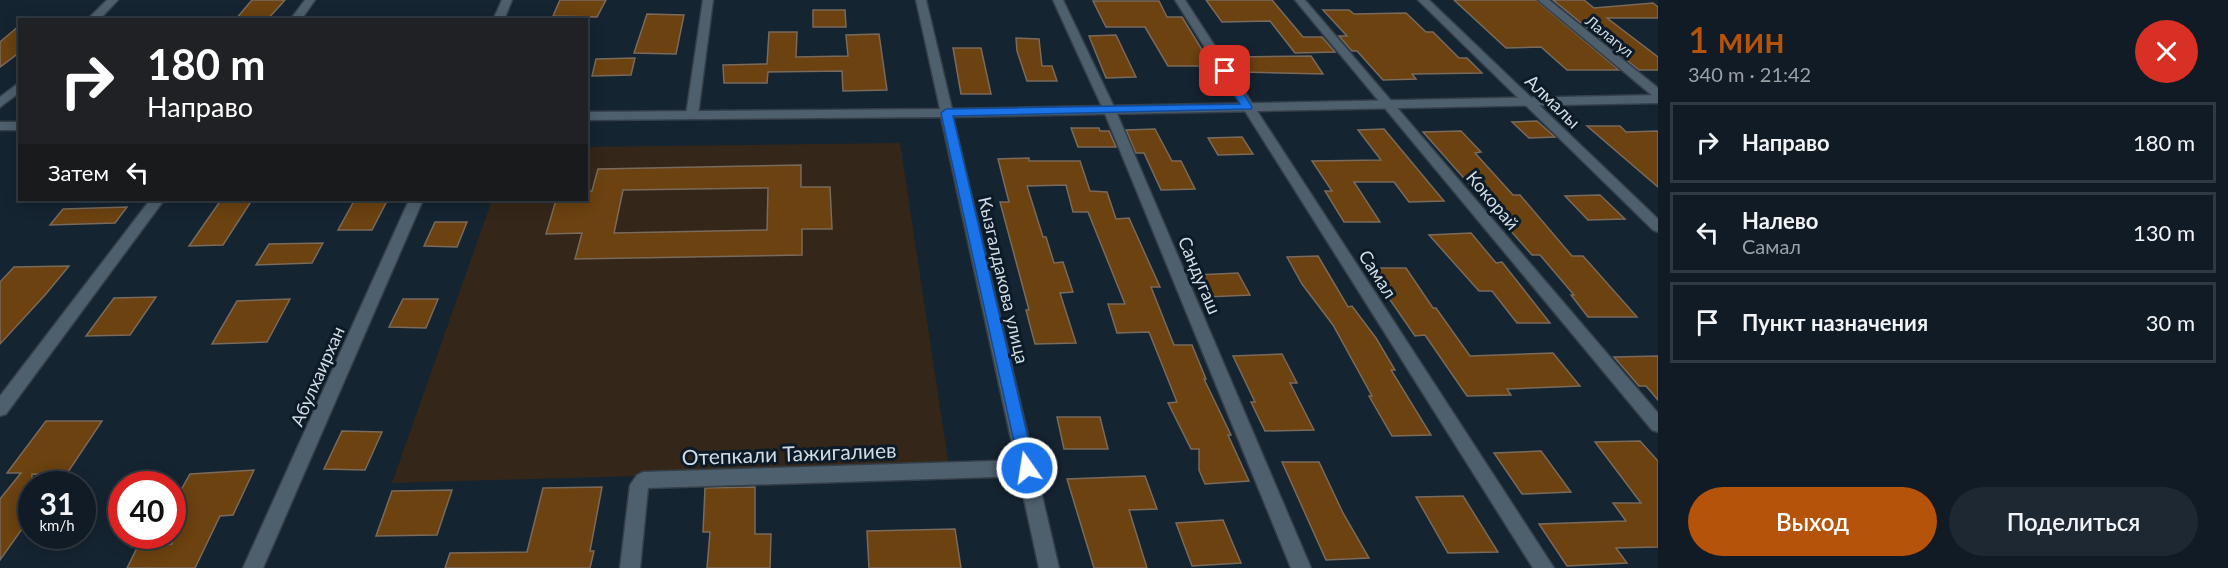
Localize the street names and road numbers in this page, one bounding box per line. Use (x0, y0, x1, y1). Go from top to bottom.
street label: Лалагул (1582, 11, 1638, 61)
street label: Алмалы (1521, 69, 1585, 133)
street label: Кокорай (1462, 166, 1524, 234)
street label: Кызгалдакова улица (974, 194, 1034, 366)
street label: Сандугаш (1174, 233, 1226, 317)
street label: Самал (1354, 246, 1402, 302)
street label: Абулхаирхан (285, 323, 349, 429)
street label: Отепкали Тажигалиев (681, 437, 897, 469)

